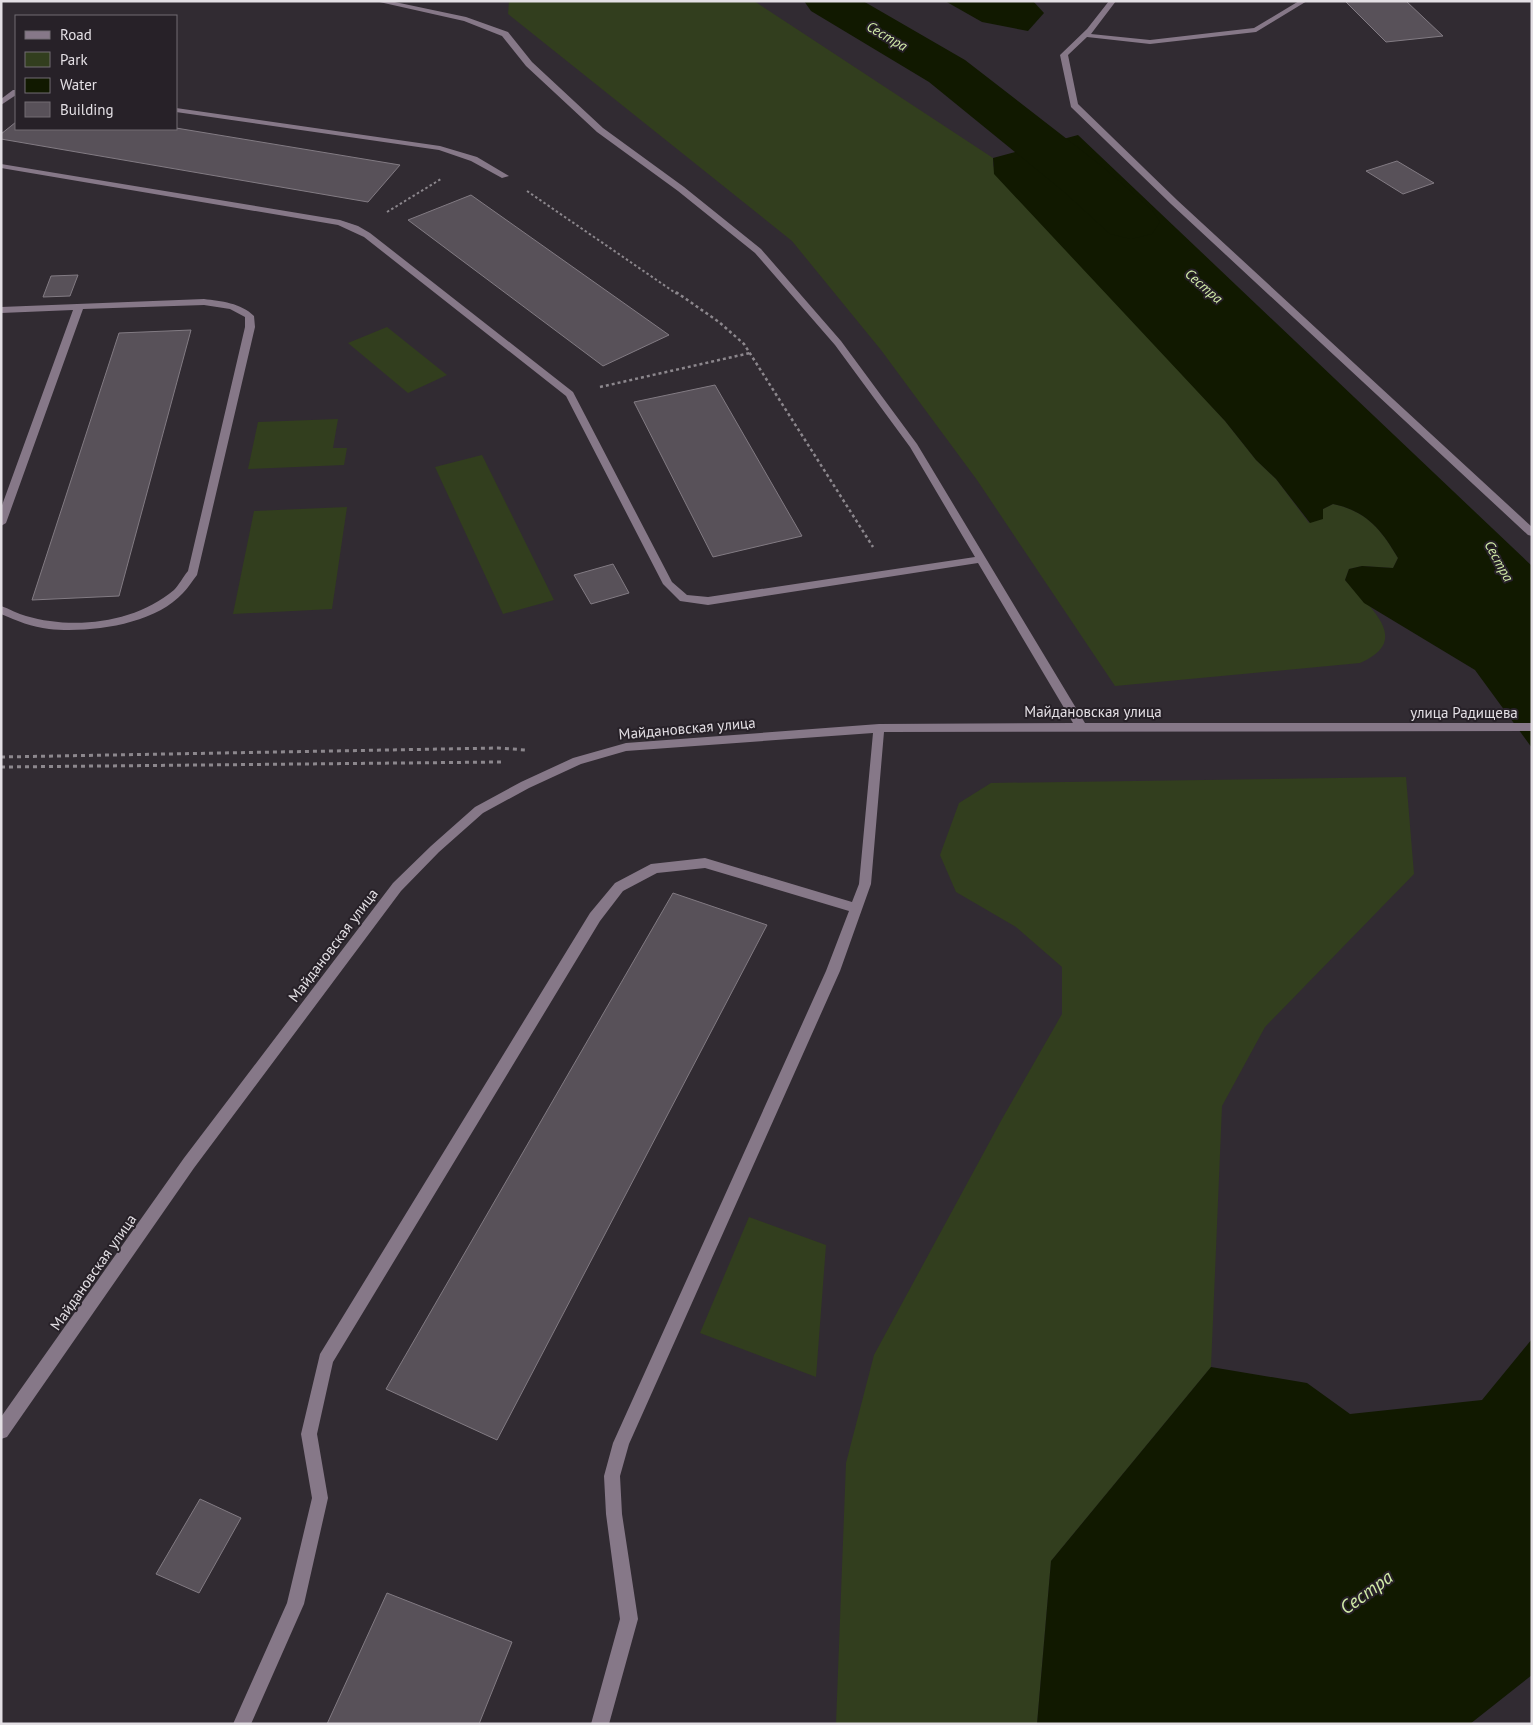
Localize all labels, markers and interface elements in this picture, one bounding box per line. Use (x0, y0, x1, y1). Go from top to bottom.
legend (15, 15, 178, 130)
water label: Сестра (863, 17, 911, 55)
text: Road (60, 25, 92, 44)
text: Park (60, 50, 88, 69)
text: Water (60, 75, 97, 94)
text: Building (60, 100, 114, 119)
water label: Сестра (1181, 265, 1227, 307)
water label: Сестра (1480, 537, 1518, 585)
street label: Майдановская улица (1024, 702, 1162, 721)
street label: улица Радищева (1410, 703, 1518, 722)
street label: Майдановская улица (618, 713, 756, 743)
street label: Майдановская улица (284, 884, 382, 1006)
street label: Майдановская улица (46, 1210, 140, 1334)
water label: Сестра (1335, 1564, 1398, 1619)

